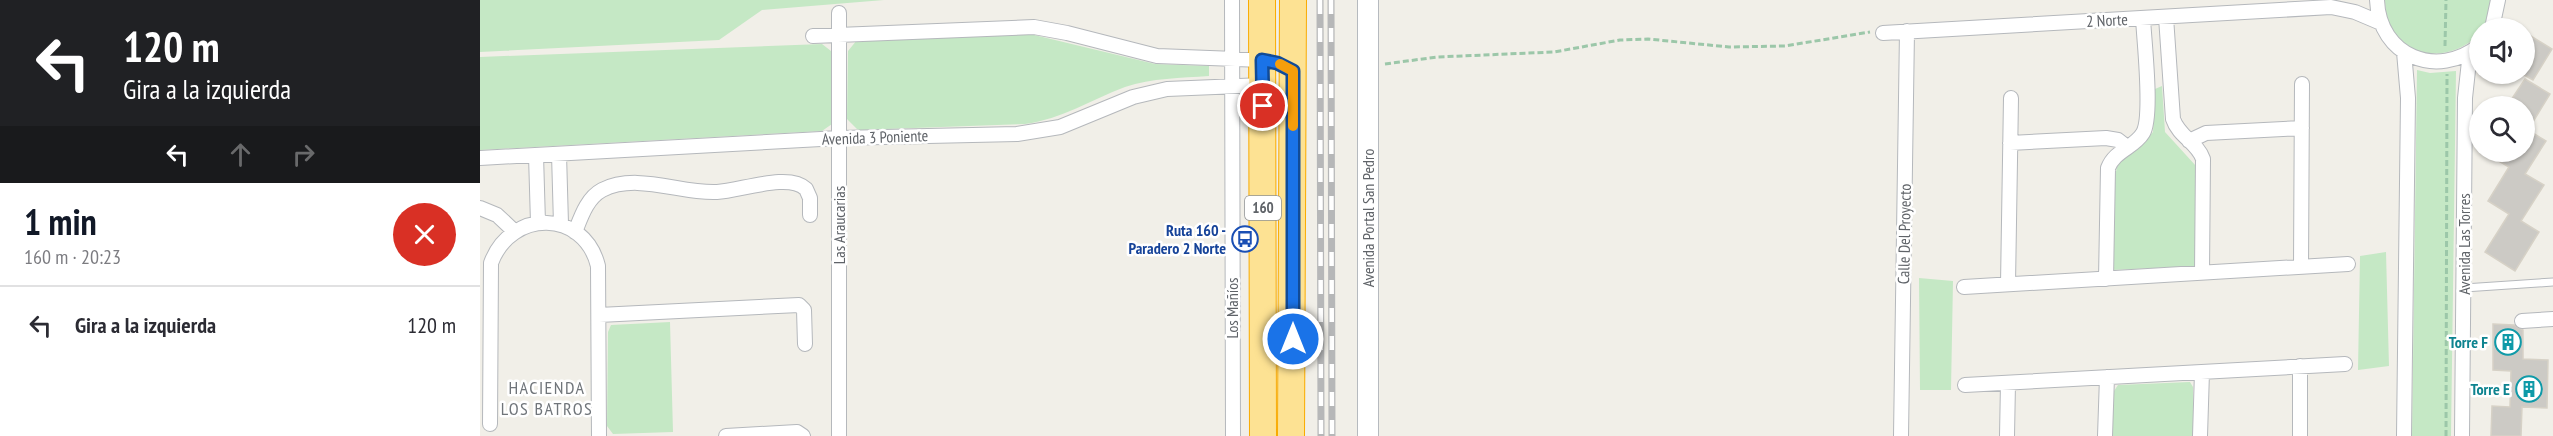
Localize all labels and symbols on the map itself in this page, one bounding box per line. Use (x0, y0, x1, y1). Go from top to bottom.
street label: 2 Norte (2086, 9, 2128, 31)
pin (1237, 80, 1288, 131)
street label: Avenida 3 Poniente (821, 125, 929, 149)
street label: Avenida Portal San Pedro (1358, 149, 1378, 287)
street label: Calle Del Proyecto (1893, 184, 1915, 284)
street label: Las Araucarias (829, 186, 849, 264)
street label: Avenida Las Torres (2454, 193, 2474, 295)
road number: 160 (1245, 196, 1281, 220)
place label: Ruta 160 - Paradero 2 Norte (1128, 220, 1226, 258)
bus stop icon: Ruta 160 - Paradero 2 Norte (1230, 224, 1260, 254)
street label: Los Mañíos (1222, 277, 1242, 339)
position arrow (1261, 307, 1325, 371)
building icon: Torre F (2493, 327, 2523, 357)
place label: Torre F (2449, 332, 2488, 352)
building icon: Torre E (2514, 374, 2544, 404)
district label: HACIENDA LOS BATROS (501, 376, 593, 420)
place label: Torre E (2471, 379, 2510, 399)

